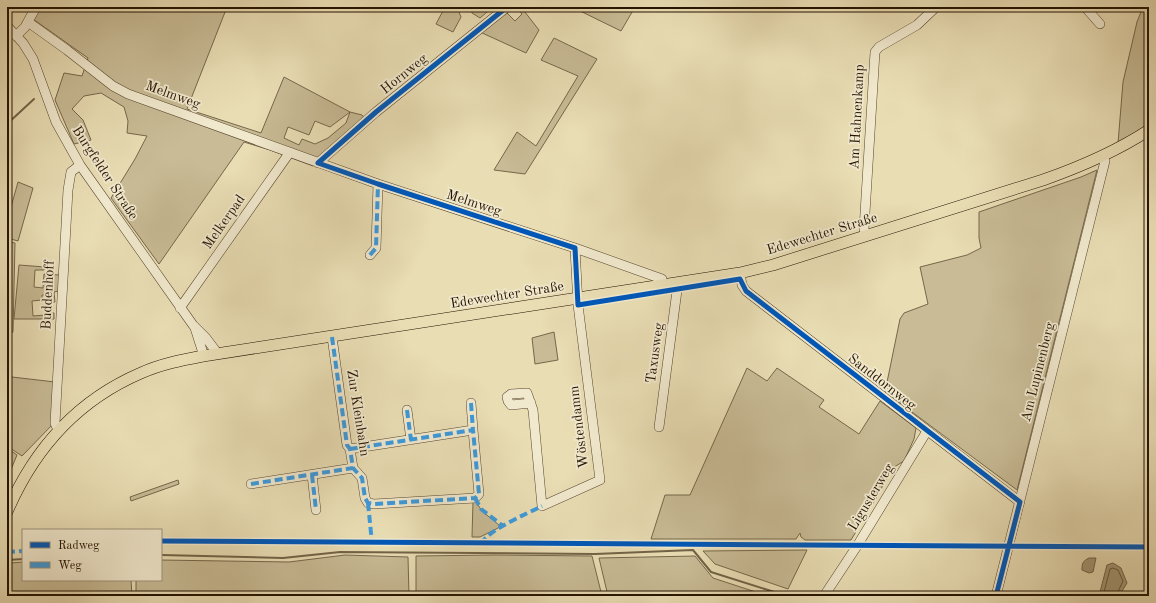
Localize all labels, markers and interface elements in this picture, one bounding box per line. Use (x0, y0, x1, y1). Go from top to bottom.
street label: Hornweg (378, 51, 430, 97)
street label: Am Hahnenkamp (847, 64, 867, 170)
street label: Melmweg (144, 79, 203, 112)
street label: Burgfelder Straße (70, 124, 140, 222)
street label: Melmweg (445, 187, 504, 219)
street label: Melkerpad (200, 192, 248, 252)
street label: Edewechter Straße (765, 211, 879, 257)
street label: Buddenhoff (39, 259, 57, 330)
street label: Edewechter Straße (449, 279, 565, 311)
street label: Am Lupinenberg (1019, 320, 1057, 423)
street label: Taxusweg (644, 321, 666, 384)
street label: Sanddornweg (845, 351, 919, 413)
street label: Zur Kleinbahn (344, 369, 372, 458)
street label: Wöstendamm (567, 385, 591, 469)
street label: Ligusterweg (846, 461, 897, 533)
legend (22, 529, 162, 581)
text: Radweg (58, 540, 100, 552)
text: Weg (58, 560, 82, 572)

